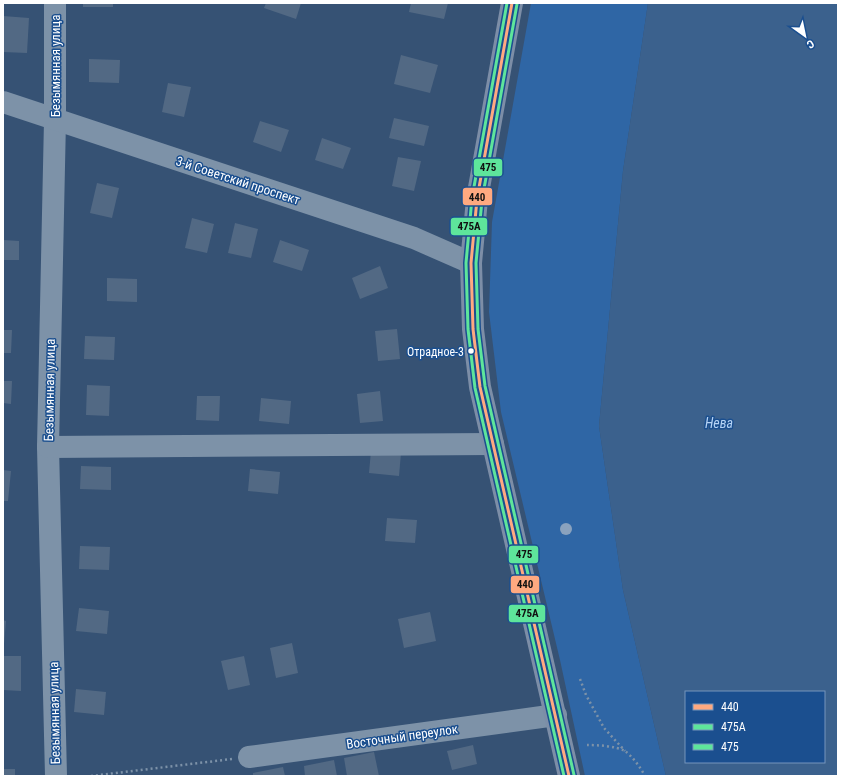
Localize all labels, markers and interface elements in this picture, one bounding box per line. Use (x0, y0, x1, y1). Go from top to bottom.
street label: Безымянная улица (48, 15, 63, 117)
north arrow (785, 16, 825, 56)
text: С (804, 37, 816, 51)
street label: 3-й Советский проспект (174, 153, 302, 208)
line badge: 475 (473, 158, 503, 177)
text: 475 (480, 161, 497, 174)
line badge: 440 (462, 187, 493, 206)
text: 440 (469, 191, 486, 204)
line badge: 475А (450, 217, 488, 236)
text: 475А (457, 220, 481, 233)
street label: Безымянная улица (41, 339, 58, 441)
place label: Отрадное-3 (407, 345, 464, 359)
marker: Отрадное-3 (466, 346, 476, 356)
water label: Нева (705, 415, 733, 431)
line badge: 475 (508, 545, 539, 564)
text: 475 (516, 548, 533, 561)
line badge: 440 (510, 575, 540, 594)
text: 440 (517, 578, 534, 591)
line badge: 475А (508, 604, 546, 623)
text: 475А (515, 607, 539, 620)
street label: Безымянная улица (46, 662, 63, 764)
legend (685, 691, 825, 763)
text: 440 (721, 700, 739, 714)
text: 475А (721, 720, 746, 734)
street label: Восточный переулок (345, 721, 460, 752)
text: 475 (721, 740, 739, 754)

